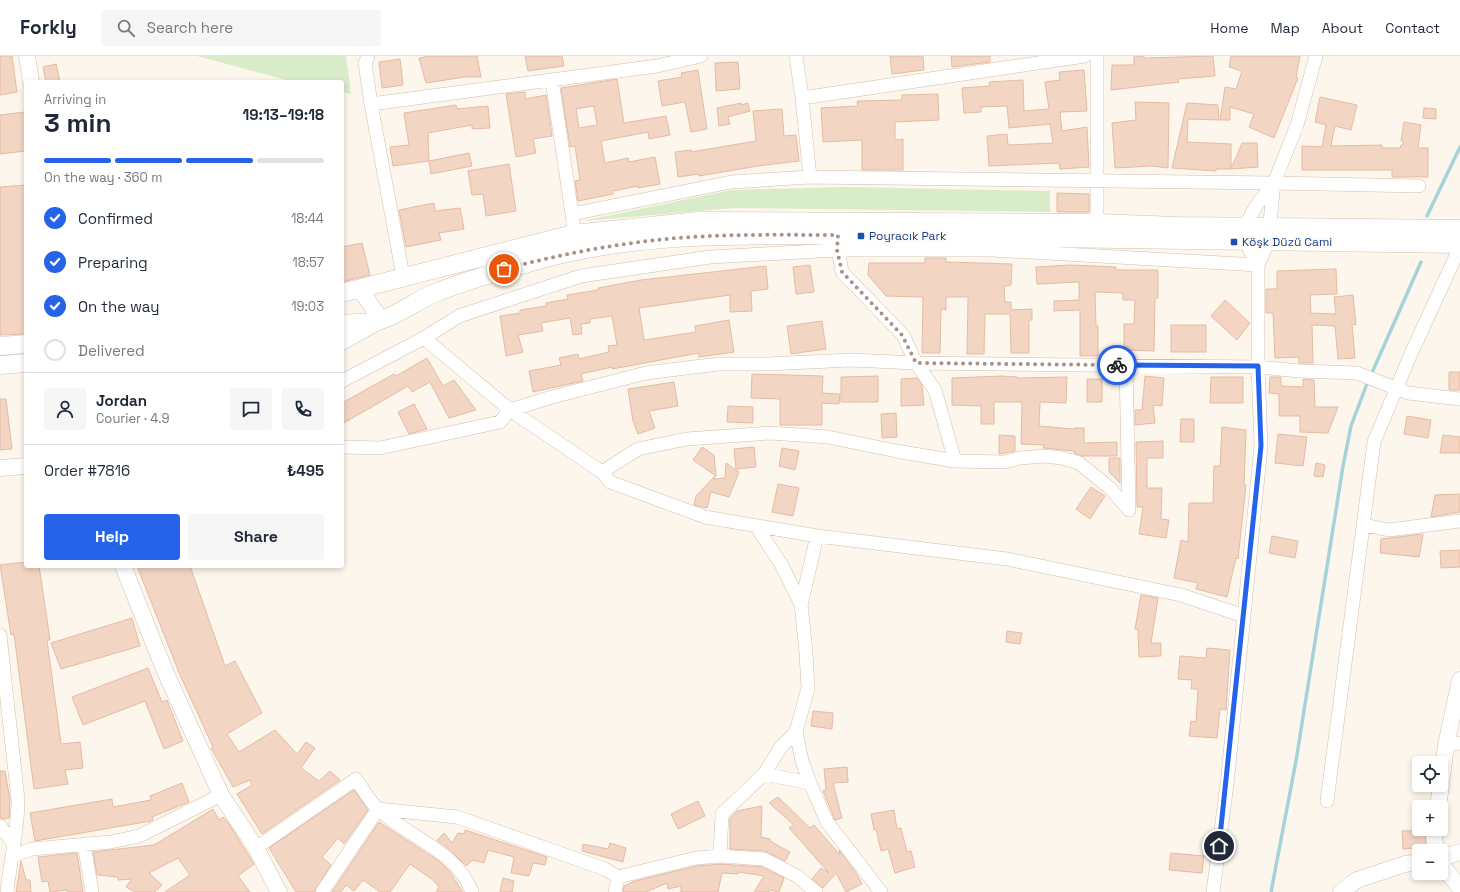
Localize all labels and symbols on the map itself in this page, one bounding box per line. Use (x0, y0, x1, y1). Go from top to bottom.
place label: Poyracık Park (869, 228, 947, 244)
marker: Poyracık Park (856, 231, 866, 241)
place label: Köşk Düzü Cami (1242, 234, 1332, 250)
marker: Köşk Düzü Cami (1229, 237, 1239, 247)
pin (487, 252, 521, 286)
courier (1097, 345, 1137, 385)
pin (1202, 829, 1236, 863)

